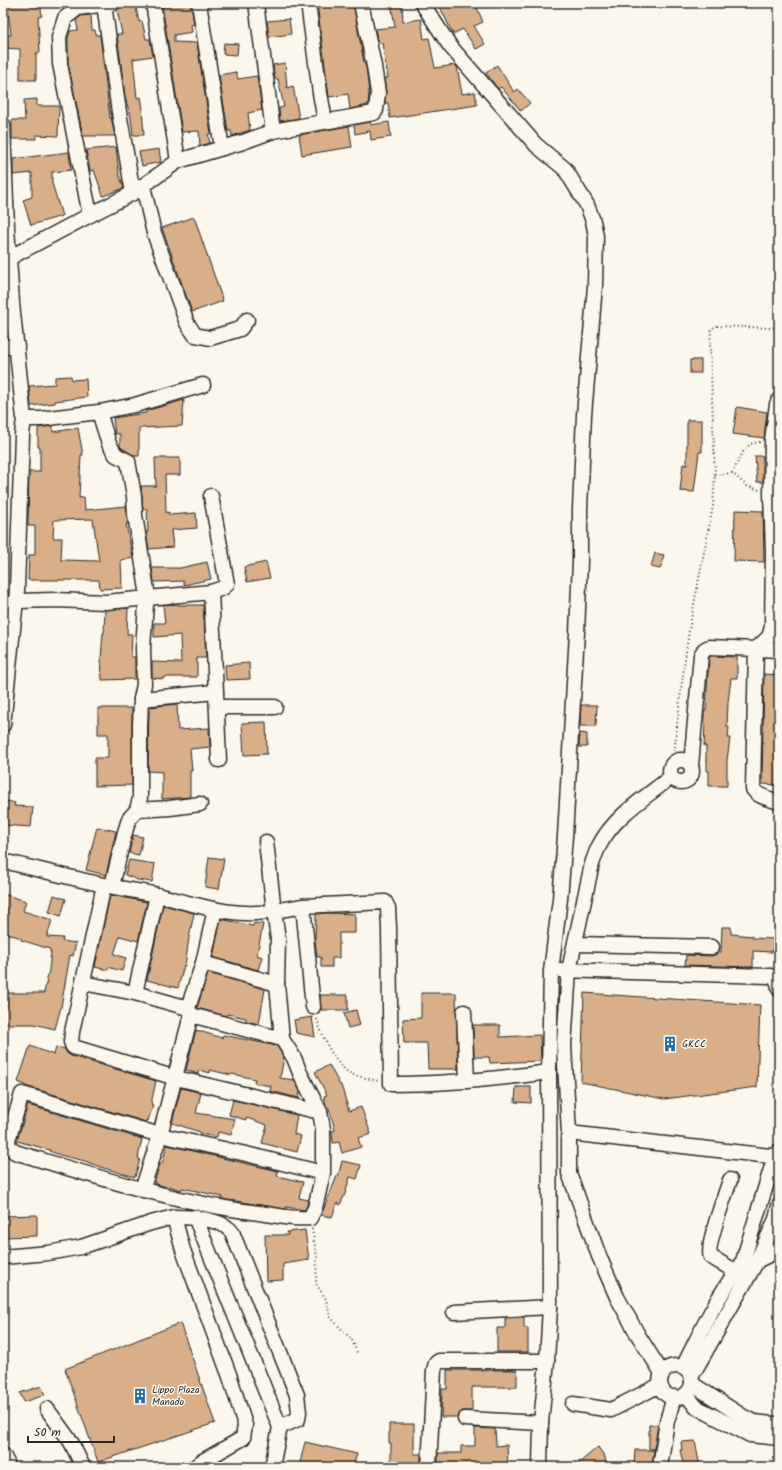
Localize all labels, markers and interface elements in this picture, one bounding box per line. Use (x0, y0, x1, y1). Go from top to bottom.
building icon: GKCC (661, 1035, 679, 1053)
place label: GKCC (682, 1036, 706, 1052)
place label: Lippo Plaza Manado (152, 1382, 200, 1410)
building icon: Lippo Plaza Manado (131, 1387, 149, 1405)
scale bar (28, 1418, 114, 1444)
text: 50 m (34, 1423, 61, 1442)

